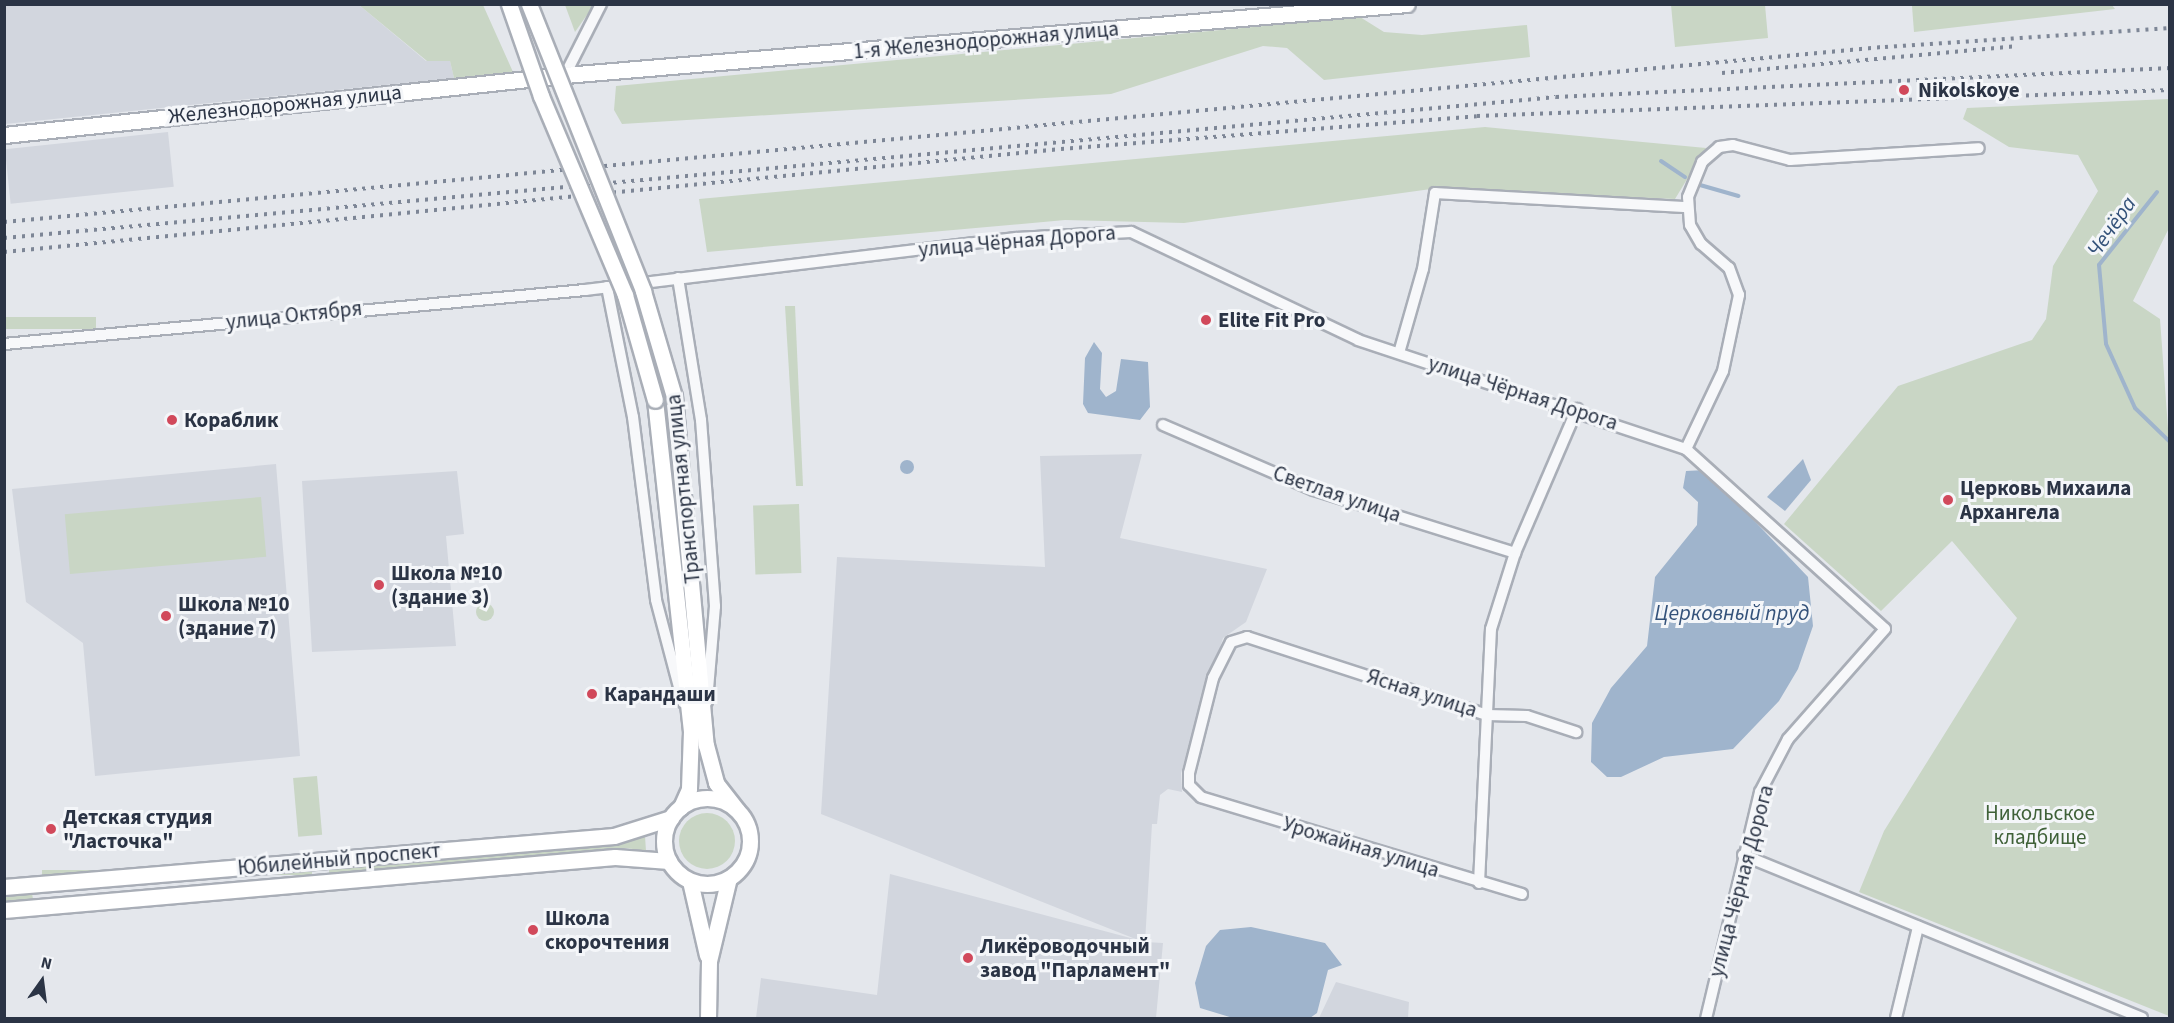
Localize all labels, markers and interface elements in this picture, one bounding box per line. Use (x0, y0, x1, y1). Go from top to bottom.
street label: 1-я Железнодорожная улица (852, 16, 1120, 64)
place label: Nikolskoye (1918, 77, 2020, 103)
street label: Железнодорожная улица (167, 79, 403, 129)
marker: Nikolskoye (1895, 81, 1913, 99)
water label: Чечёра (2082, 192, 2142, 262)
street label: улица Чёрная Дорога (917, 220, 1117, 262)
street label: улица Октября (225, 295, 363, 335)
place label: Elite Fit Pro (1218, 307, 1325, 333)
marker: Elite Fit Pro (1199, 313, 1213, 327)
street label: улица Чёрная Дорога (1425, 350, 1621, 436)
street label: Транспортная улица (661, 393, 705, 585)
place label: Кораблик (184, 407, 278, 433)
marker: Кораблик (165, 413, 179, 427)
street label: Светлая улица (1270, 460, 1404, 528)
place label: Церковь Михаила Архангела (1960, 475, 2131, 525)
marker: Церковь Михаила Архангела (1941, 493, 1955, 507)
place label: Школа №10 (здание 3) (391, 560, 503, 610)
marker: Школа №10 (здание 3) (372, 578, 386, 592)
place label: Школа №10 (здание 7) (178, 591, 290, 641)
water label: Церковный пруд (1655, 601, 1809, 627)
marker: Школа №10 (здание 7) (159, 609, 173, 623)
street label: Ясная улица (1364, 663, 1480, 723)
place label: Карандаши (604, 681, 716, 707)
marker: Карандаши (585, 687, 599, 701)
street label: улица Чёрная Дорога (1703, 782, 1779, 980)
park label: Никольское кладбище (1985, 800, 2095, 850)
place label: Детская студия "Ласточка" (63, 804, 212, 854)
street label: Урожайная улица (1280, 811, 1442, 883)
marker: Детская студия "Ласточка" (44, 822, 58, 836)
street label: Юбилейный проспект (236, 838, 442, 880)
place label: Школа скорочтения (545, 905, 669, 955)
marker: Школа скорочтения (526, 923, 540, 937)
place label: Ликёроводочный завод "Парламент" (980, 933, 1170, 983)
north arrow (12, 951, 72, 1011)
marker: Ликёроводочный завод "Парламент" (961, 951, 975, 965)
text: N (39, 952, 54, 975)

